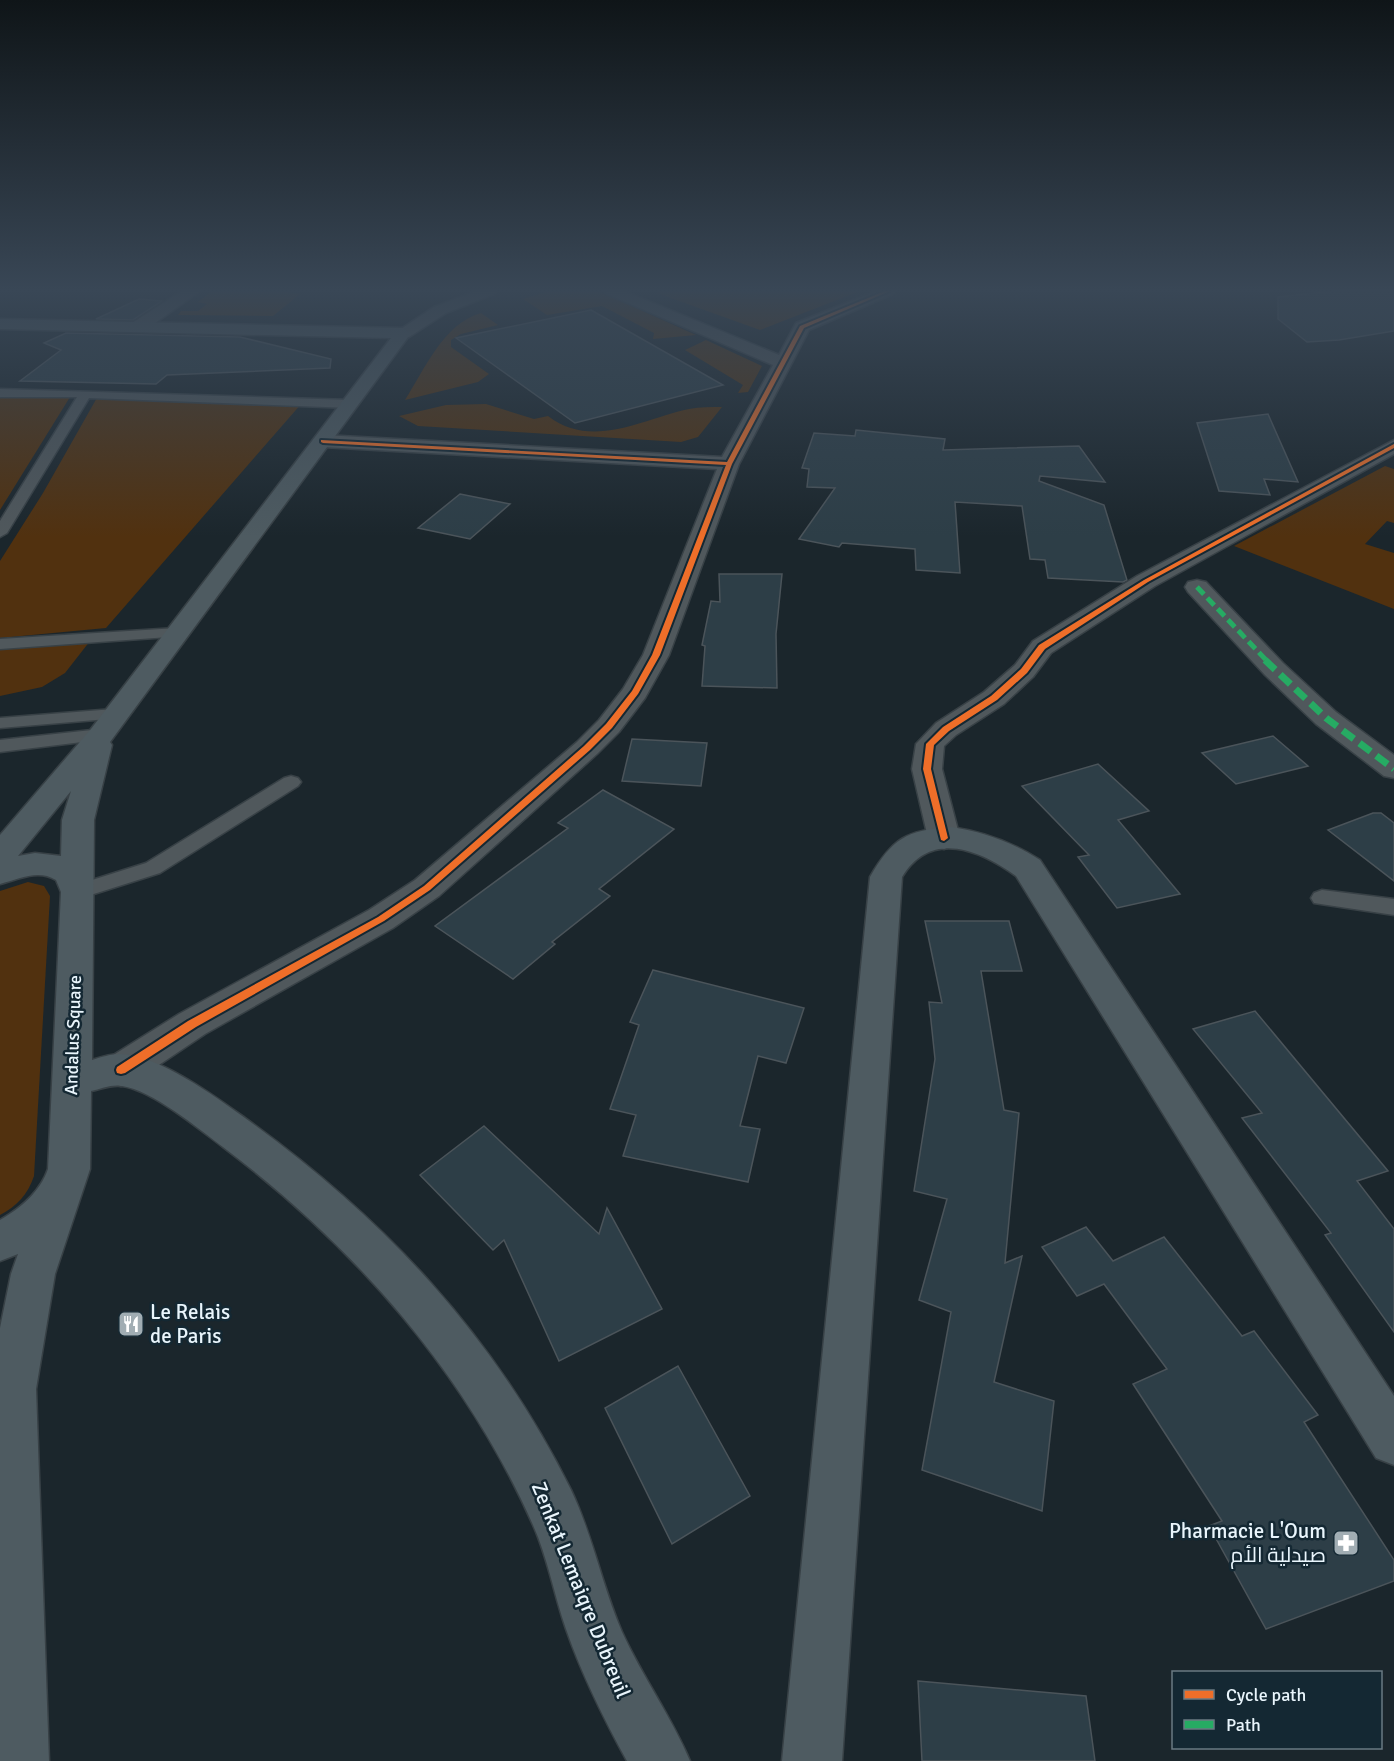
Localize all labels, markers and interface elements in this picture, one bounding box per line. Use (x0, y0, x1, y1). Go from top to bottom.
street label: Andalus Square (60, 975, 86, 1095)
place label: Le Relais de Paris (150, 1299, 230, 1349)
restaurant icon: Le Relais de Paris (116, 1309, 146, 1339)
street label: Zenkat Lemaiqre Dubreuil (526, 1478, 636, 1702)
place label: Pharmacie L'Oum صيدلية الأم (1169, 1518, 1326, 1569)
pharmacy icon: Pharmacie L'Oum صيدلية الأم (1331, 1528, 1361, 1558)
legend (1172, 1671, 1382, 1749)
text: Cycle path (1226, 1684, 1306, 1706)
text: Path (1226, 1714, 1261, 1736)

